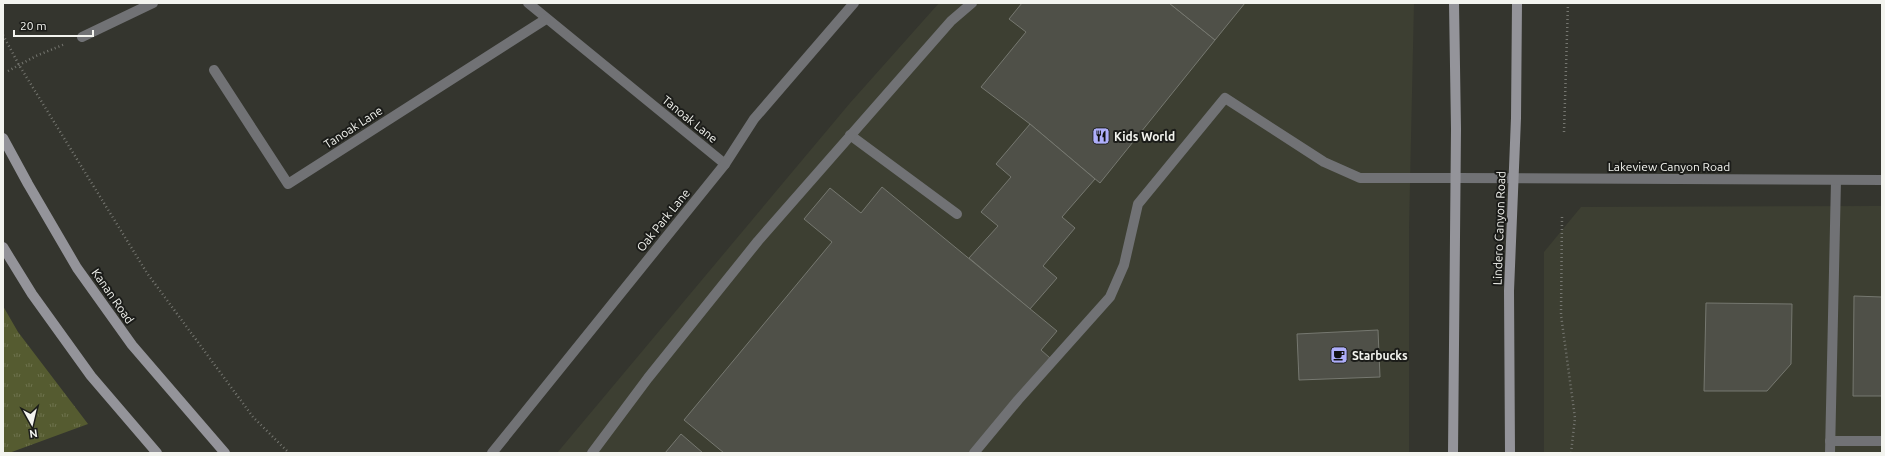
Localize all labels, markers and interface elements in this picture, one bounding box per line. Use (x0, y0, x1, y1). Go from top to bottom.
scale bar (14, 12, 93, 38)
text: 20 m (20, 19, 47, 32)
street label: Tanoak Lane (660, 93, 720, 145)
street label: Tanoak Lane (321, 103, 385, 151)
restaurant icon: Kids World (1091, 126, 1111, 146)
place label: Kids World (1114, 130, 1175, 143)
street label: Lakeview Canyon Road (1608, 160, 1730, 173)
street label: Lindero Canyon Road (1491, 171, 1507, 285)
street label: Oak Park Lane (634, 186, 692, 254)
street label: Kanan Road (89, 266, 137, 326)
cafe icon: Starbucks (1329, 345, 1349, 365)
place label: Starbucks (1352, 349, 1408, 362)
north arrow (12, 404, 52, 444)
text: N (28, 427, 38, 440)

